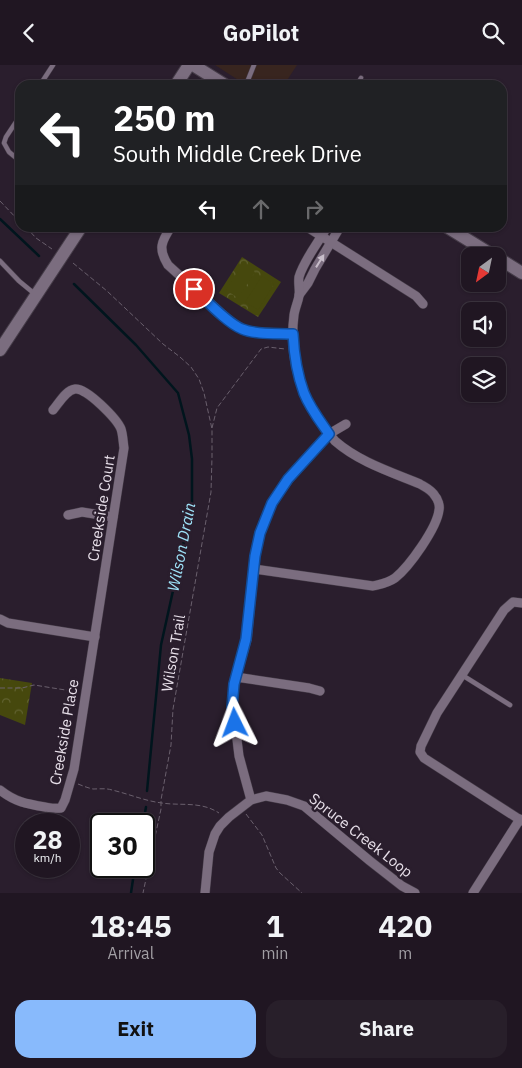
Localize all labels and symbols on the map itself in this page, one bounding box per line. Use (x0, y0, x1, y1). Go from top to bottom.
north arrow (461, 247, 506, 293)
one-way arrow (315, 255, 324, 268)
pin (173, 268, 215, 310)
street label: Creekside Court (83, 453, 119, 563)
water label: Wilson Drain (163, 501, 199, 593)
street label: Wilson Trail (157, 613, 189, 693)
street label: Creekside Place (45, 677, 83, 787)
position arrow (208, 696, 260, 748)
street label: Spruce Creek Loop (305, 789, 417, 881)
speed limit sign: 30 (90, 813, 155, 878)

